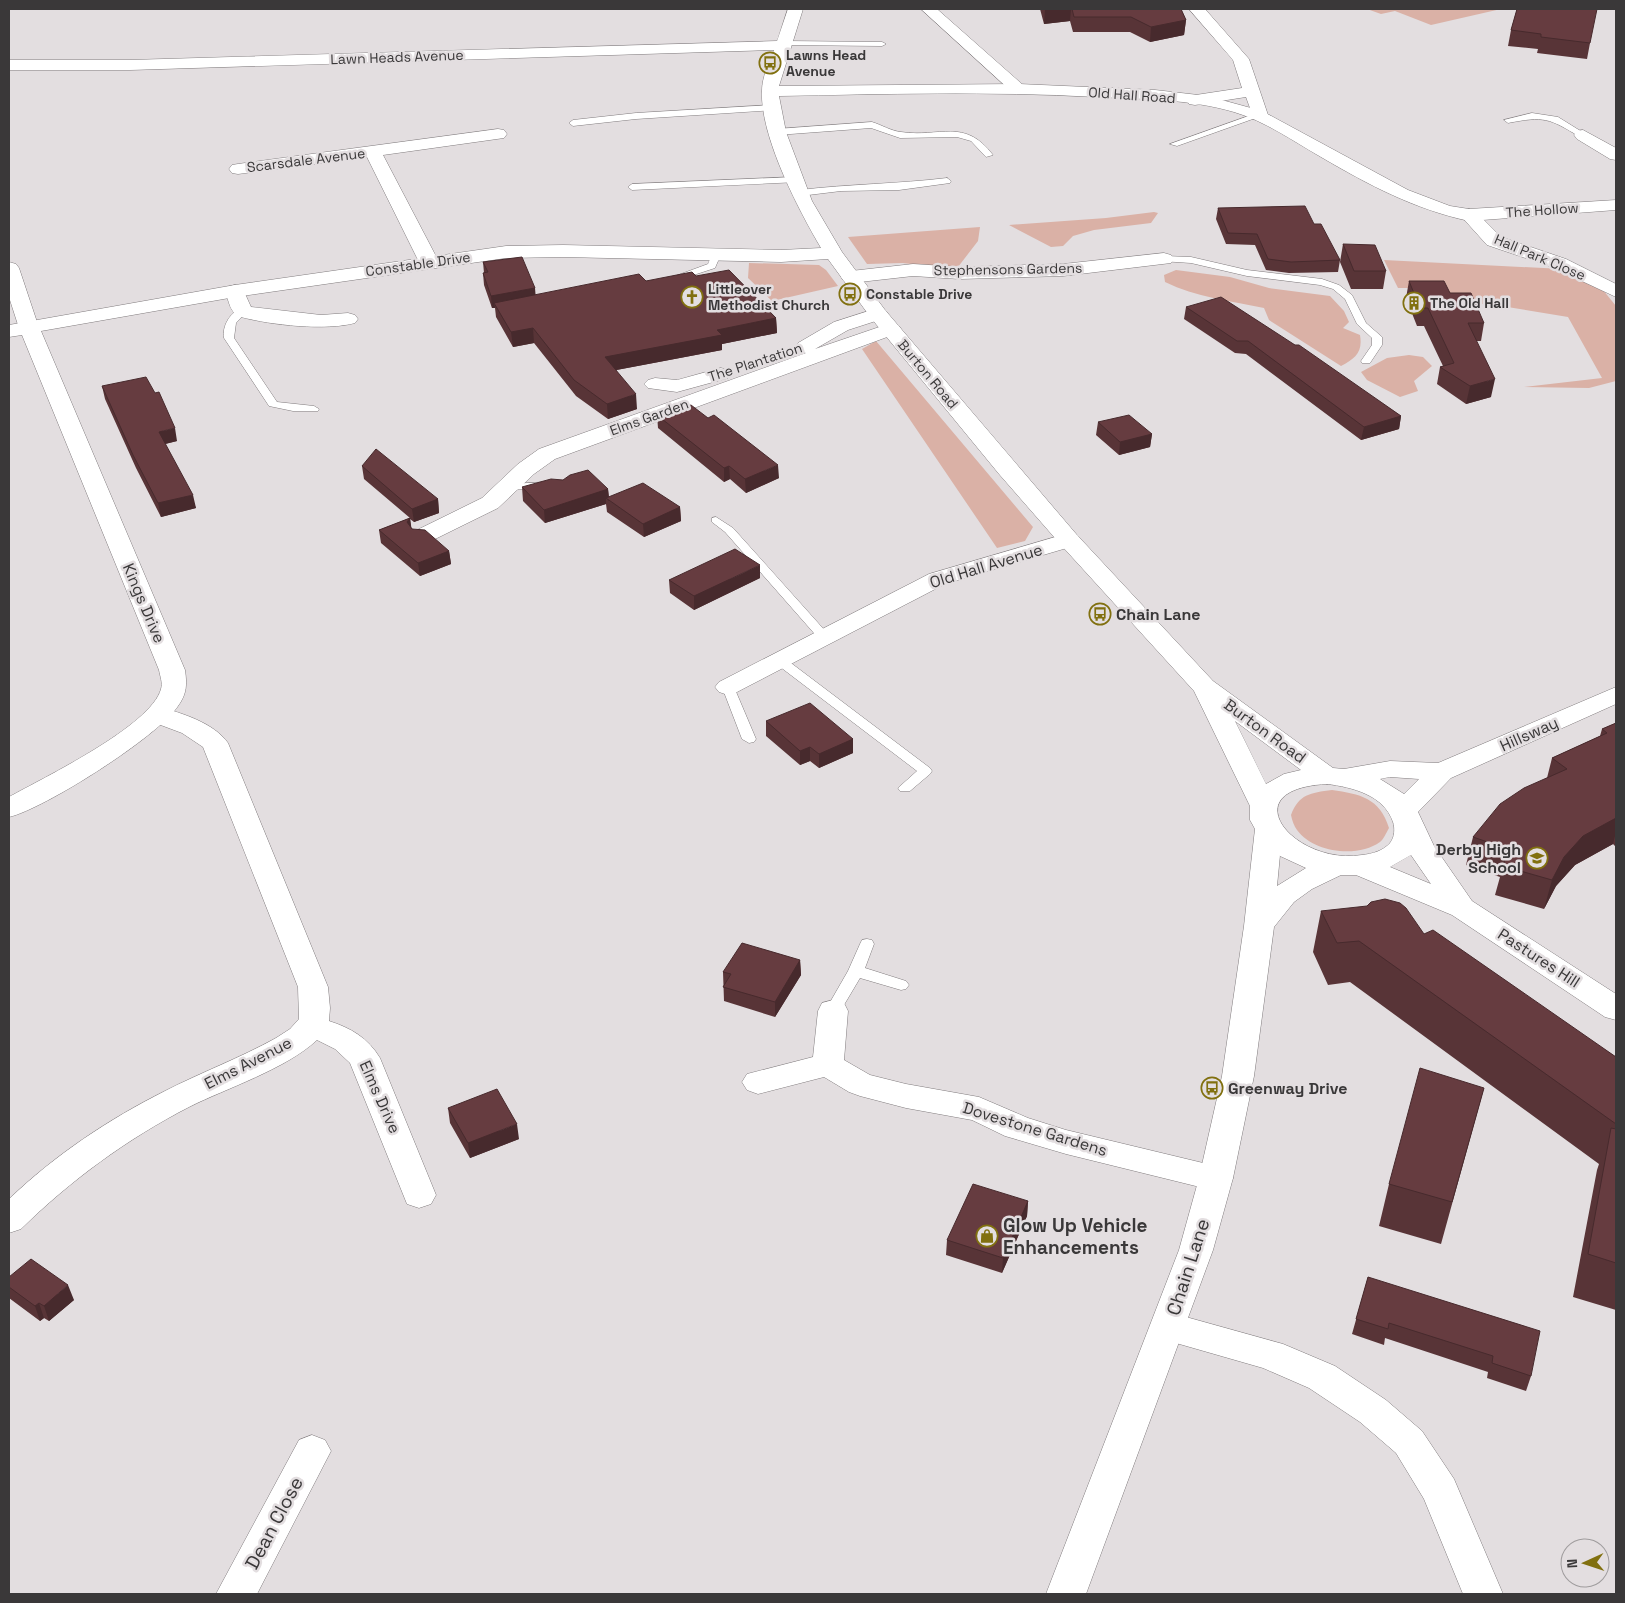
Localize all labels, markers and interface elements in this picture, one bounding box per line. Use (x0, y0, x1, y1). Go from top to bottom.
street label: Lawn Heads Avenue (330, 46, 464, 68)
place label: Lawns Head Avenue (786, 46, 866, 80)
bus stop icon: Lawns Head Avenue (758, 51, 782, 75)
street label: Old Hall Road (1088, 83, 1176, 107)
street label: Scarsdale Avenue (246, 144, 366, 176)
street label: The Hollow (1505, 198, 1579, 222)
street label: Hall Park Close (1492, 230, 1588, 284)
street label: Constable Drive (364, 248, 472, 280)
street label: Stephensons Gardens (934, 259, 1082, 279)
place label: Littleover Methodist Church (708, 280, 830, 314)
bus stop icon: Constable Drive (838, 282, 862, 306)
church icon: Littleover Methodist Church (680, 285, 704, 309)
place label: Constable Drive (866, 285, 972, 303)
building icon: The Old Hall (1402, 291, 1426, 315)
place label: The Old Hall (1430, 294, 1509, 312)
street label: Burton Road (894, 336, 962, 412)
street label: The Plantation (706, 338, 804, 386)
street label: Elms Garden (607, 394, 691, 440)
street label: Old Hall Avenue (927, 539, 1045, 593)
street label: Kings Drive (118, 560, 170, 646)
bus stop icon: Chain Lane (1088, 602, 1112, 626)
place label: Chain Lane (1116, 604, 1201, 625)
street label: Burton Road (1220, 694, 1310, 768)
street label: Hillsway (1496, 712, 1562, 756)
place label: Derby High School (1436, 839, 1521, 878)
school or university icon: Derby High School (1525, 846, 1549, 870)
street label: Pastures Hill (1494, 924, 1584, 992)
street label: Elms Avenue (201, 1032, 295, 1094)
street label: Elms Drive (355, 1057, 405, 1137)
bus stop icon: Greenway Drive (1200, 1076, 1224, 1100)
place label: Greenway Drive (1228, 1078, 1347, 1099)
street label: Dovestone Gardens (960, 1097, 1110, 1161)
place label: Glow Up Vehicle Enhancements (1003, 1213, 1148, 1260)
street label: Chain Lane (1161, 1216, 1215, 1318)
shop icon: Glow Up Vehicle Enhancements (975, 1224, 999, 1248)
street label: Dean Close (239, 1472, 309, 1574)
north arrow (1560, 1538, 1610, 1588)
text: N (1563, 1559, 1581, 1569)

